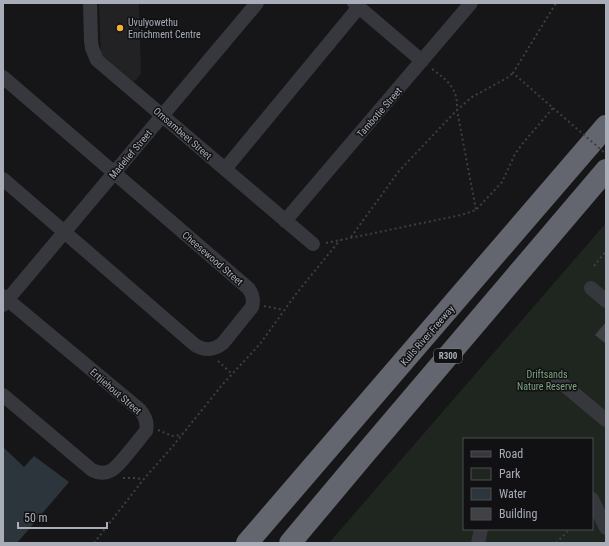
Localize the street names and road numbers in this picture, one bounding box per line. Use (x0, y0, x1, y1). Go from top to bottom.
street label: Tambotie Street (355, 85, 404, 140)
street label: Omsambeet Street (151, 105, 214, 162)
street label: Madelief Street (107, 128, 154, 181)
street label: Cheesewood Street (180, 229, 245, 288)
street label: Kuils River Freeway (398, 303, 456, 368)
road number: R300 (434, 349, 462, 363)
street label: Ertjiehout Street (88, 366, 143, 416)

